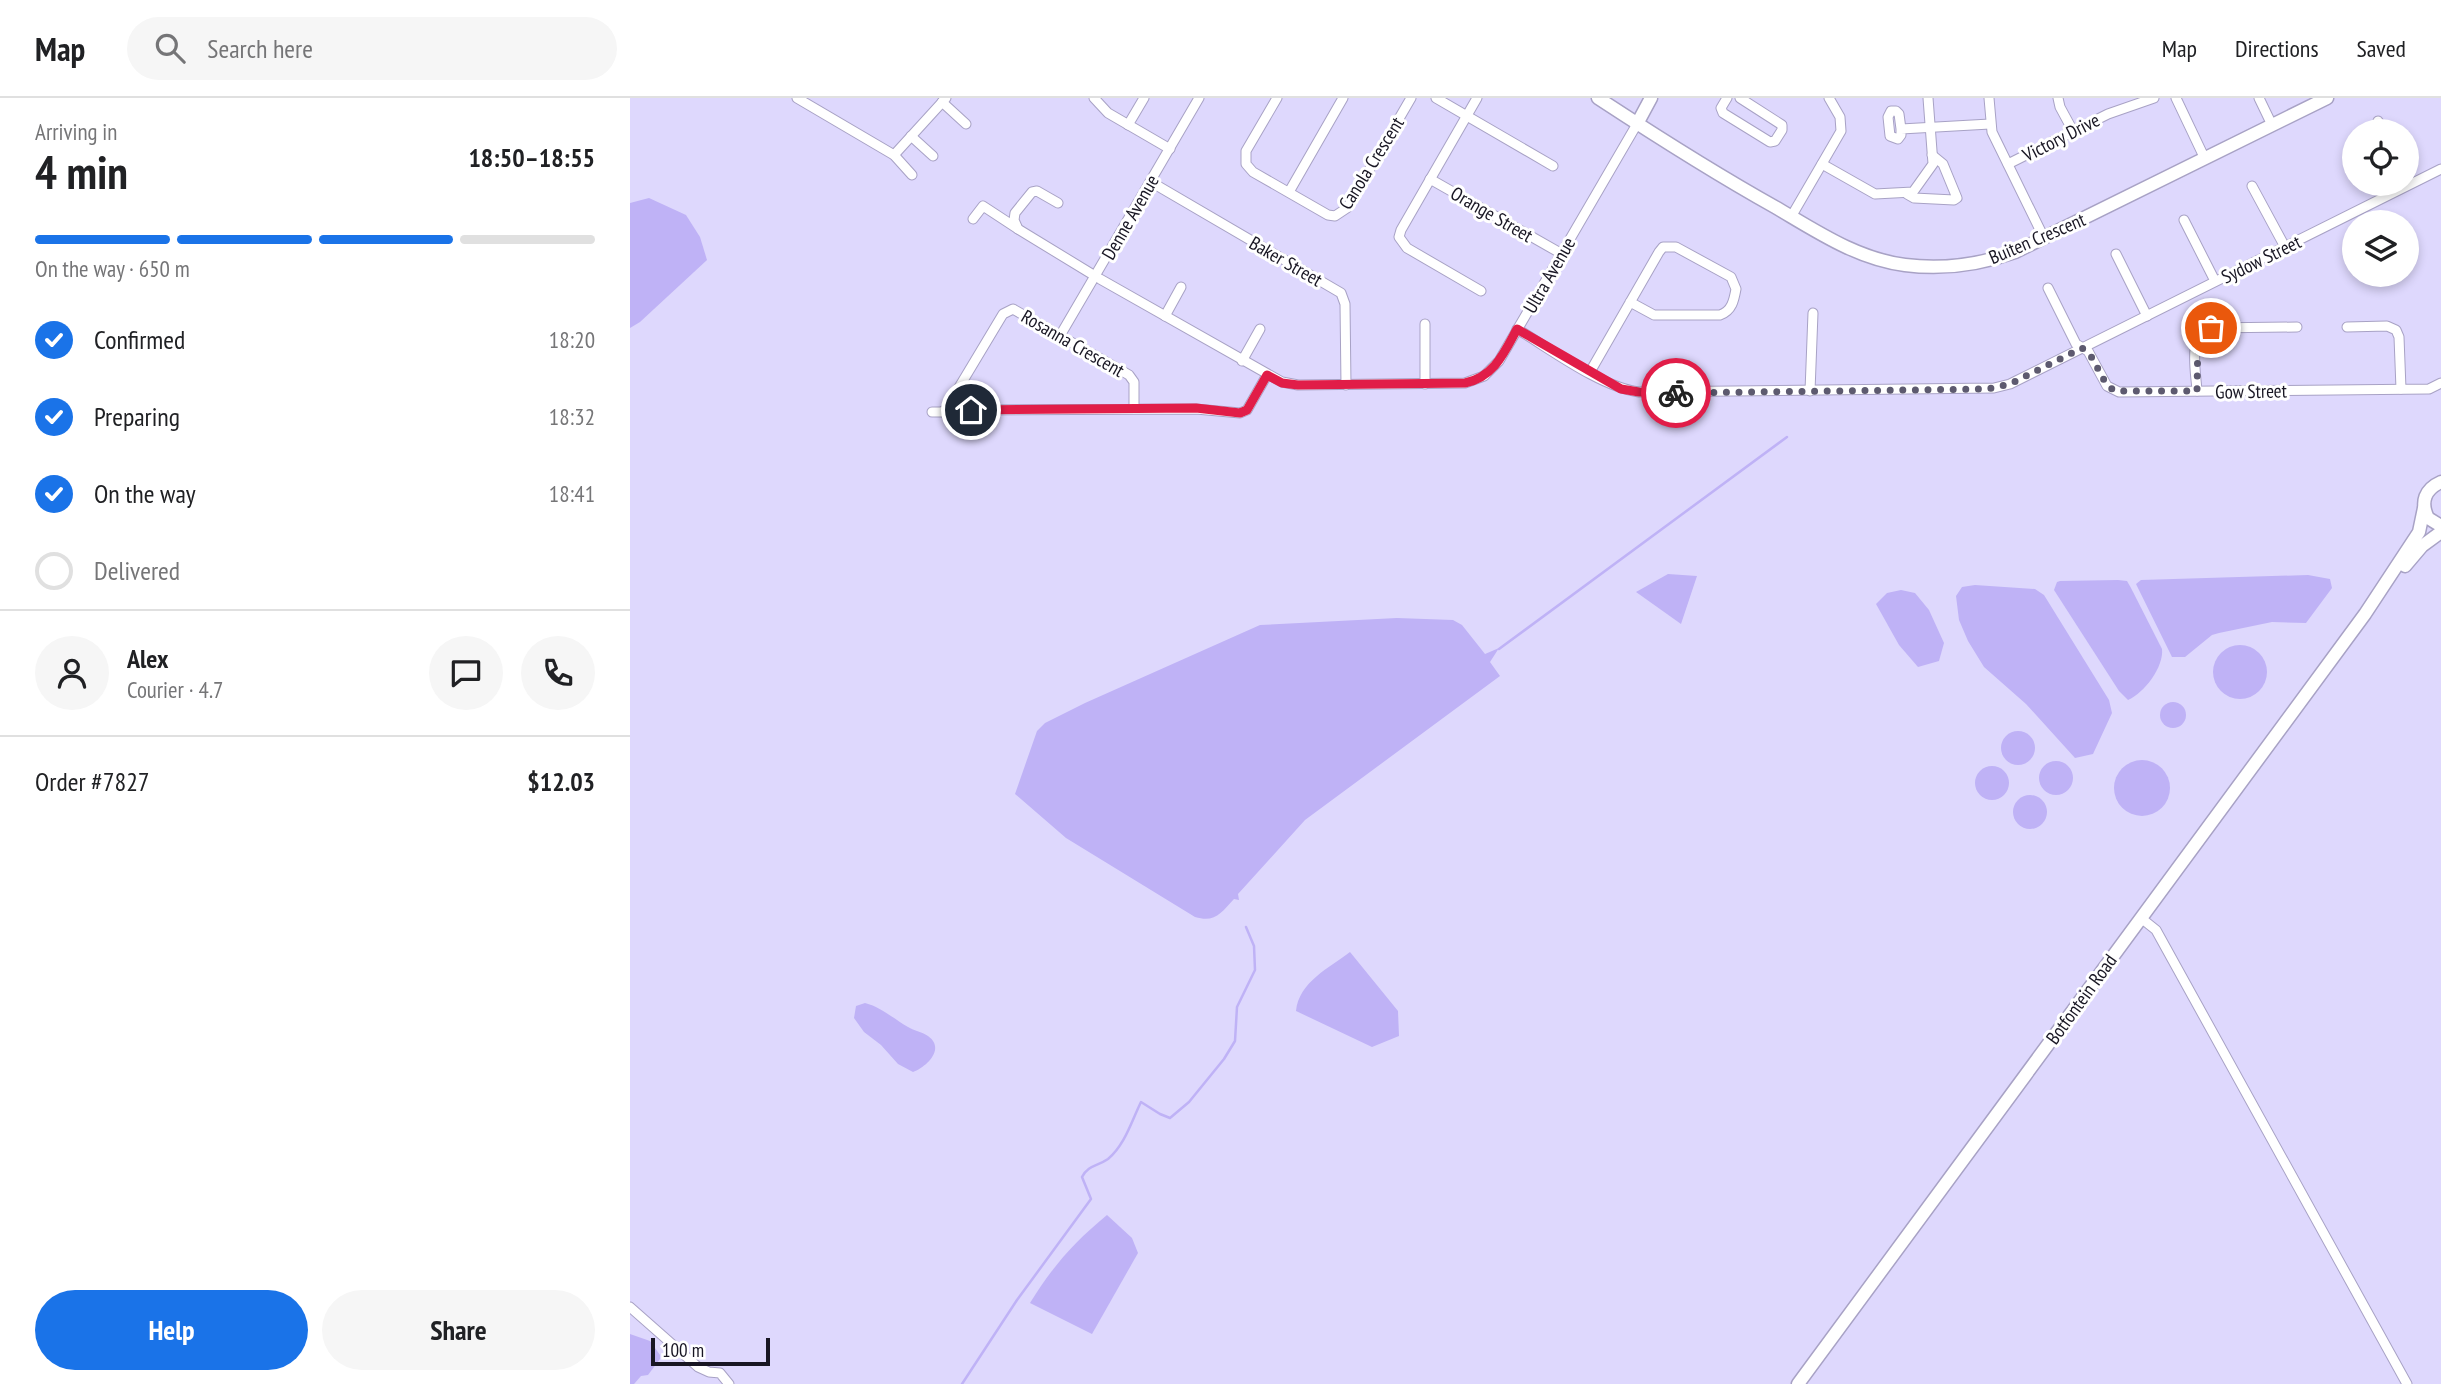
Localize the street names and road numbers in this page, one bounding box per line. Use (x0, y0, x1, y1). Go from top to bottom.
street label: Victory Drive (2018, 107, 2104, 167)
street label: Canola Crescent (1333, 112, 1409, 214)
street label: Denne Avenue (1096, 170, 1164, 264)
street label: Orange Street (1447, 181, 1538, 248)
street label: Buiten Crescent (1985, 207, 2090, 269)
street label: Sydow Street (2217, 229, 2305, 289)
street label: Baker Street (1245, 231, 1327, 292)
street label: Ultra Avenue (1518, 233, 1580, 317)
street label: Rosanna Crescent (1017, 304, 1129, 382)
street label: Gow Street (2215, 378, 2288, 404)
street label: Botfontein Road (2040, 949, 2122, 1049)

